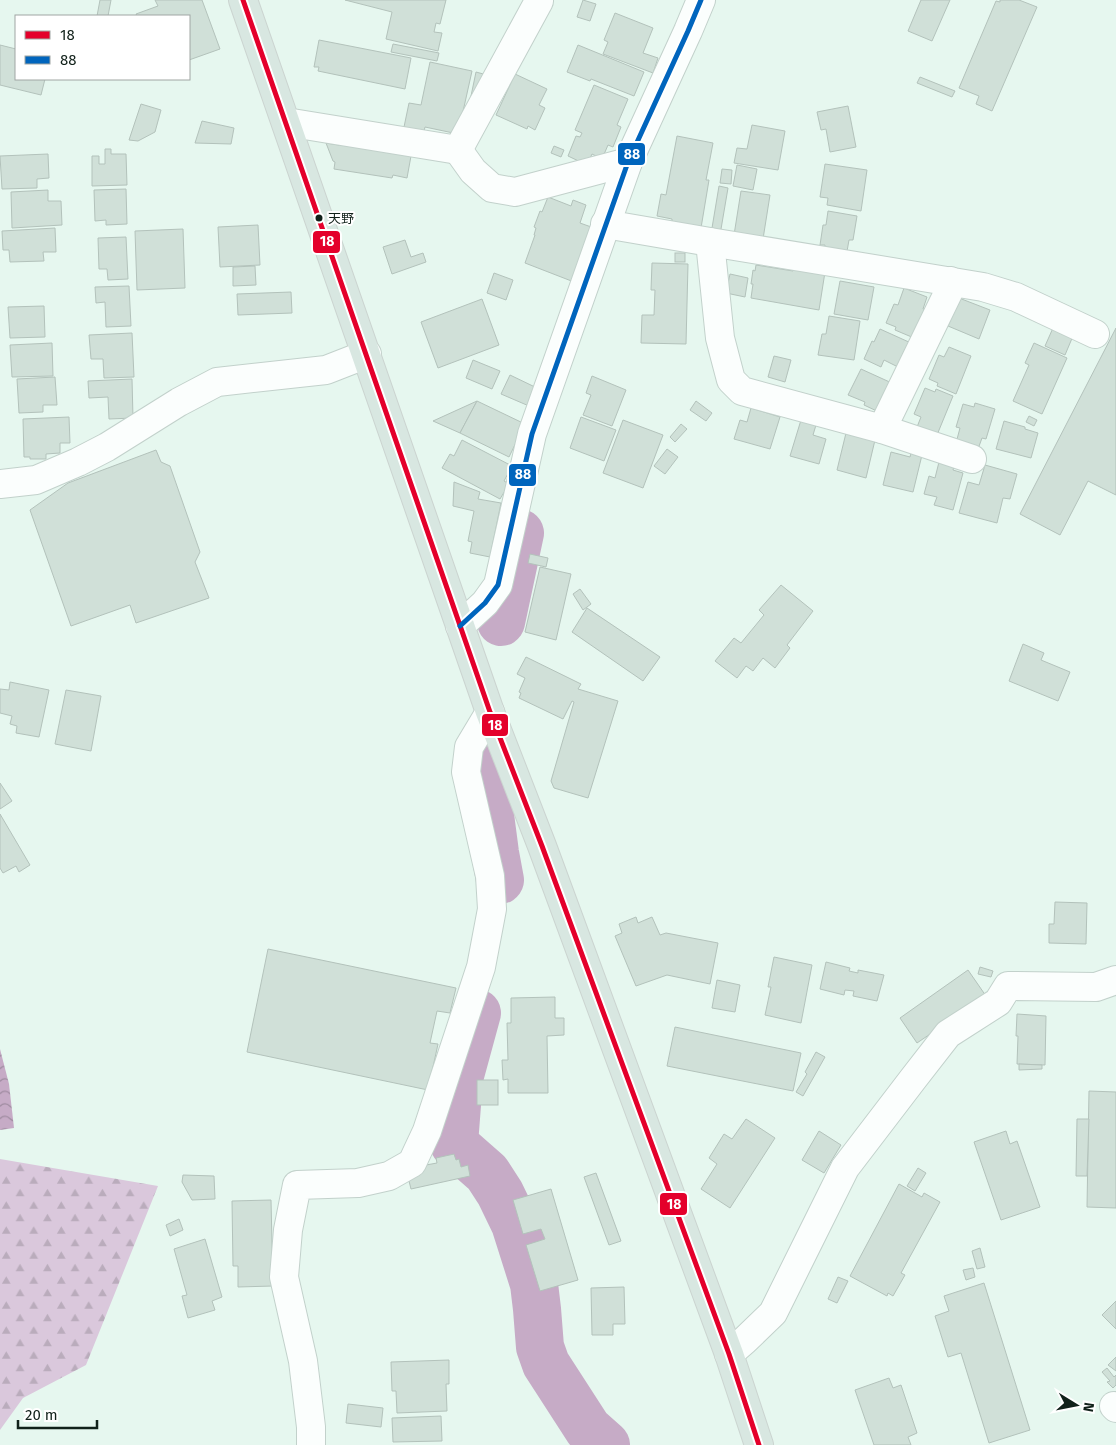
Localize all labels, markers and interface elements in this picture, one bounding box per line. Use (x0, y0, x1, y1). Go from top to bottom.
legend (15, 15, 190, 80)
text: 18 (60, 26, 75, 44)
text: 88 (60, 51, 77, 69)
line badge: 88 (617, 142, 646, 166)
text: 88 (624, 146, 640, 163)
place label: 天野 (328, 211, 354, 226)
marker: 天野 (314, 213, 324, 223)
line badge: 18 (312, 230, 341, 254)
text: 18 (320, 233, 334, 250)
line badge: 88 (508, 463, 537, 487)
text: 88 (515, 466, 531, 483)
line badge: 18 (481, 713, 509, 737)
text: 18 (488, 717, 502, 734)
line badge: 18 (659, 1192, 688, 1216)
text: 18 (667, 1196, 681, 1213)
north arrow (1051, 1380, 1101, 1430)
scale bar (18, 1398, 96, 1430)
text: N (1079, 1401, 1097, 1413)
text: 20 m (25, 1406, 58, 1424)

